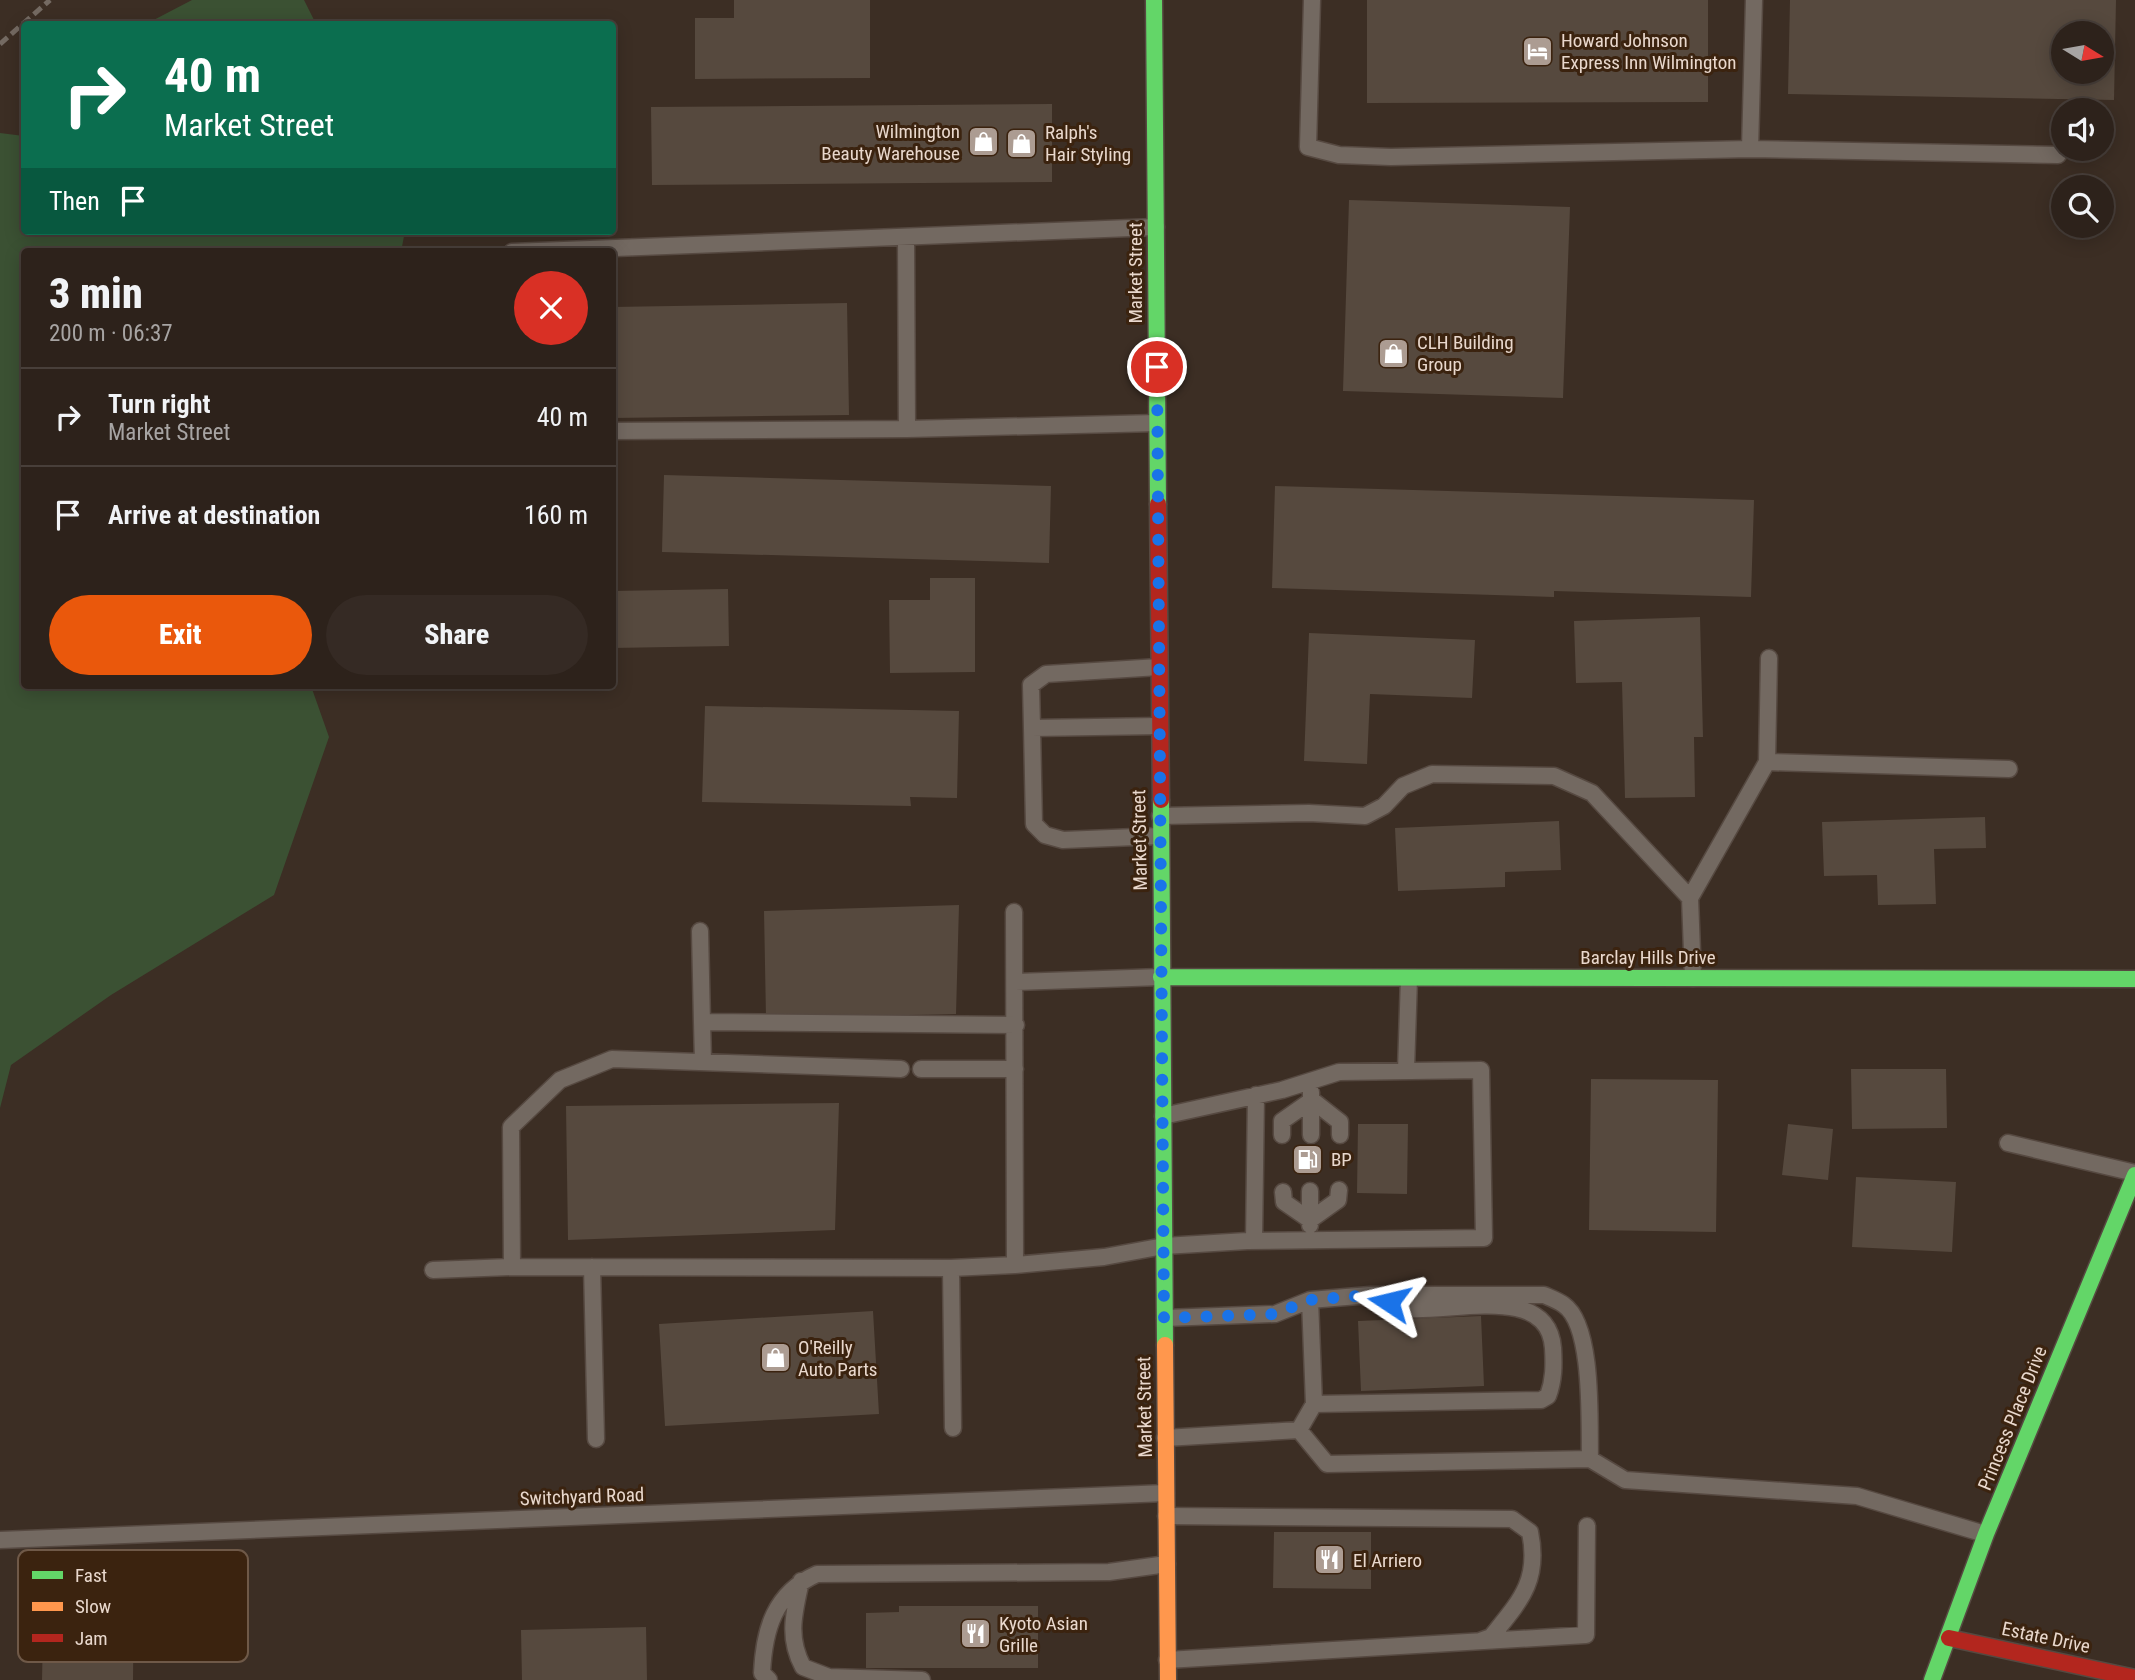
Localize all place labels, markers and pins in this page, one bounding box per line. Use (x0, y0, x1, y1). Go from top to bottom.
place label: Howard Johnson Express Inn Wilmington (1561, 29, 1737, 74)
hotel icon: Howard Johnson Express Inn Wilmington (1521, 34, 1555, 68)
place label: Wilmington Beauty Warehouse (821, 120, 960, 165)
place label: Ralph's Hair Styling (1045, 121, 1131, 166)
shop icon: Wilmington Beauty Warehouse (966, 125, 1000, 159)
shop icon: Ralph's Hair Styling (1005, 126, 1039, 160)
place label: CLH Building Group (1417, 331, 1514, 376)
shop icon: CLH Building Group (1377, 336, 1411, 370)
pin (1127, 337, 1187, 397)
fuel station icon: BP (1291, 1142, 1325, 1176)
place label: BP (1331, 1148, 1352, 1171)
place label: O'Reilly Auto Parts (798, 1336, 877, 1381)
shop icon: O'Reilly Auto Parts (758, 1341, 792, 1375)
restaurant icon: El Arriero (1313, 1543, 1347, 1577)
place label: El Arriero (1353, 1549, 1422, 1572)
place label: Kyoto Asian Grille (999, 1612, 1088, 1657)
restaurant icon: Kyoto Asian Grille (959, 1617, 993, 1651)

